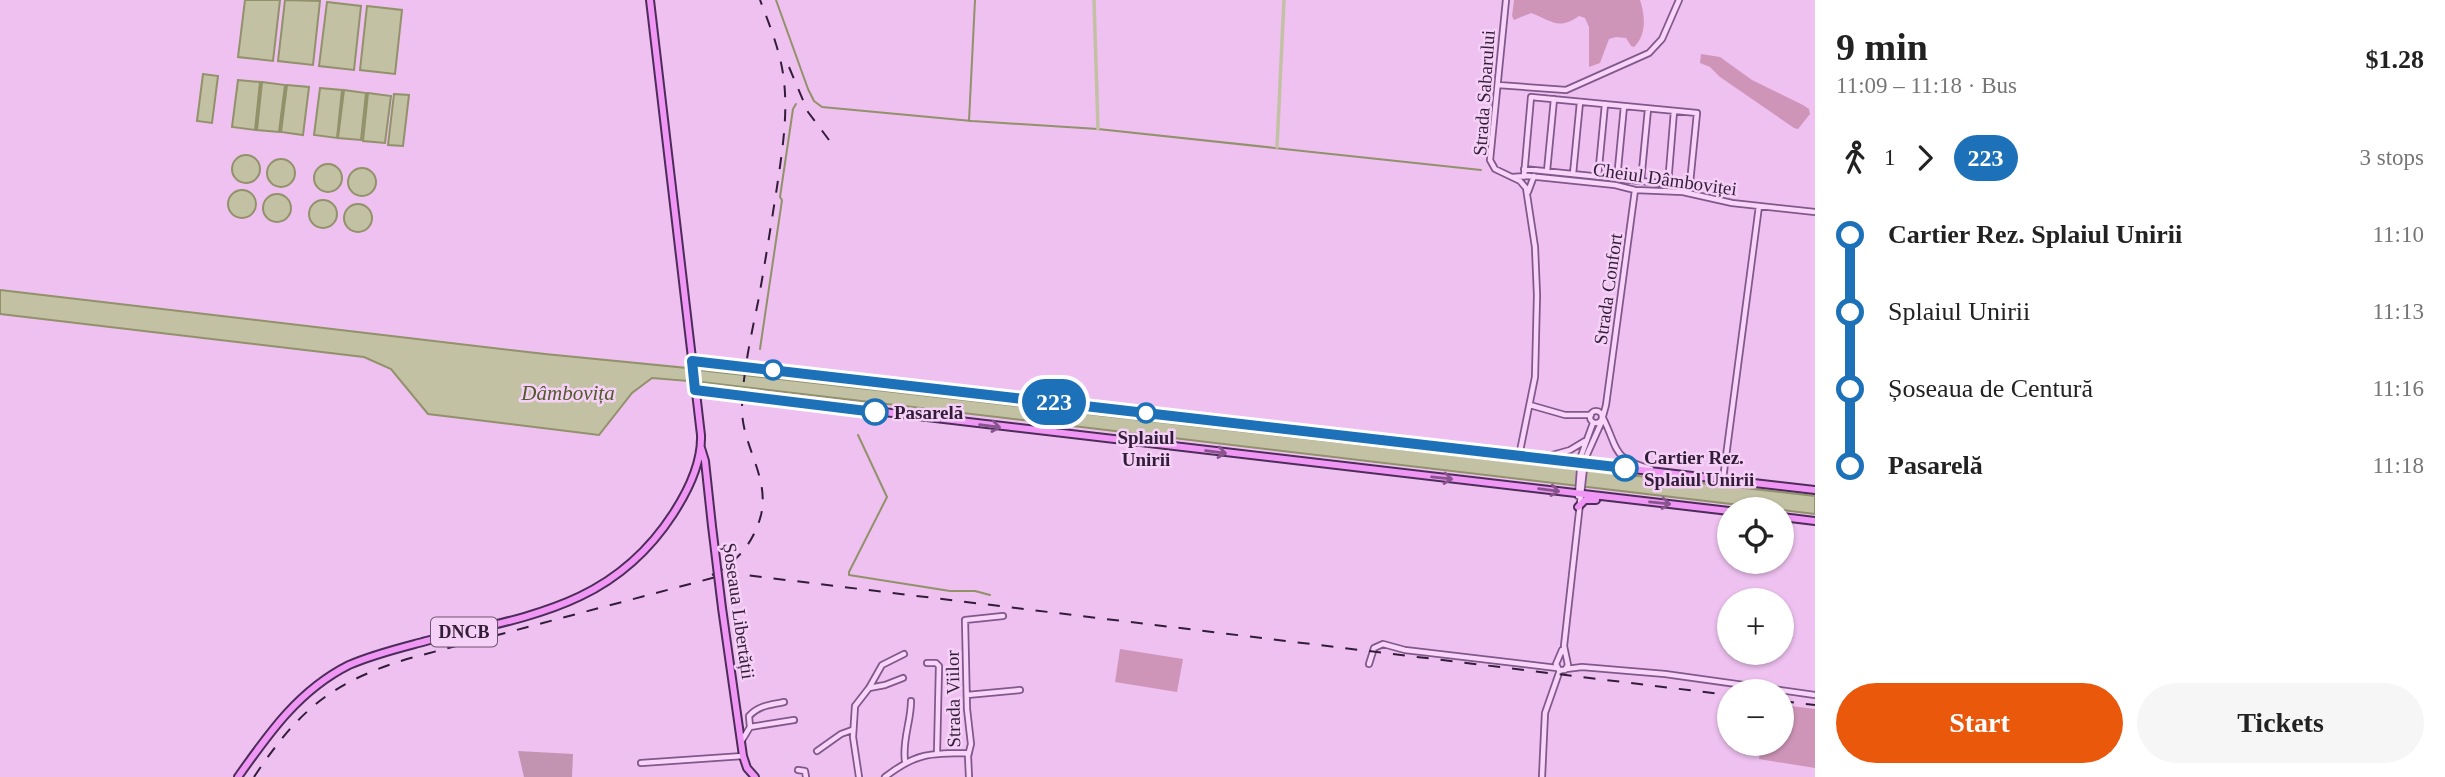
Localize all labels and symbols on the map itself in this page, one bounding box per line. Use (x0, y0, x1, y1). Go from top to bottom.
street label: Strada Sabarului (1469, 29, 1499, 157)
street label: Cheiul Dâmboviței (1592, 159, 1738, 199)
street label: Strada Confort (1590, 231, 1626, 346)
unlabelled marker (763, 360, 783, 380)
line badge: 223 (1014, 379, 1094, 425)
water label: Dâmbovița (520, 381, 615, 405)
marker: Pasarelă (862, 399, 888, 425)
place label: Pasarelă (894, 402, 964, 423)
marker: Splaiul Unirii (1136, 403, 1156, 423)
one-way arrow (979, 419, 1001, 432)
place label: Splaiul Unirii (1117, 427, 1175, 470)
one-way arrow (1205, 445, 1227, 458)
place label: Cartier Rez. Splaiul Unirii (1644, 447, 1754, 490)
marker: Cartier Rez. Splaiul Unirii (1612, 455, 1638, 481)
one-way arrow (1431, 472, 1453, 485)
one-way arrow (1537, 484, 1560, 497)
one-way arrow (1648, 497, 1671, 510)
street label: Șoseaua Libertății (719, 541, 759, 681)
road number: DNCB (431, 618, 497, 646)
street label: Strada Viilor (942, 650, 964, 748)

